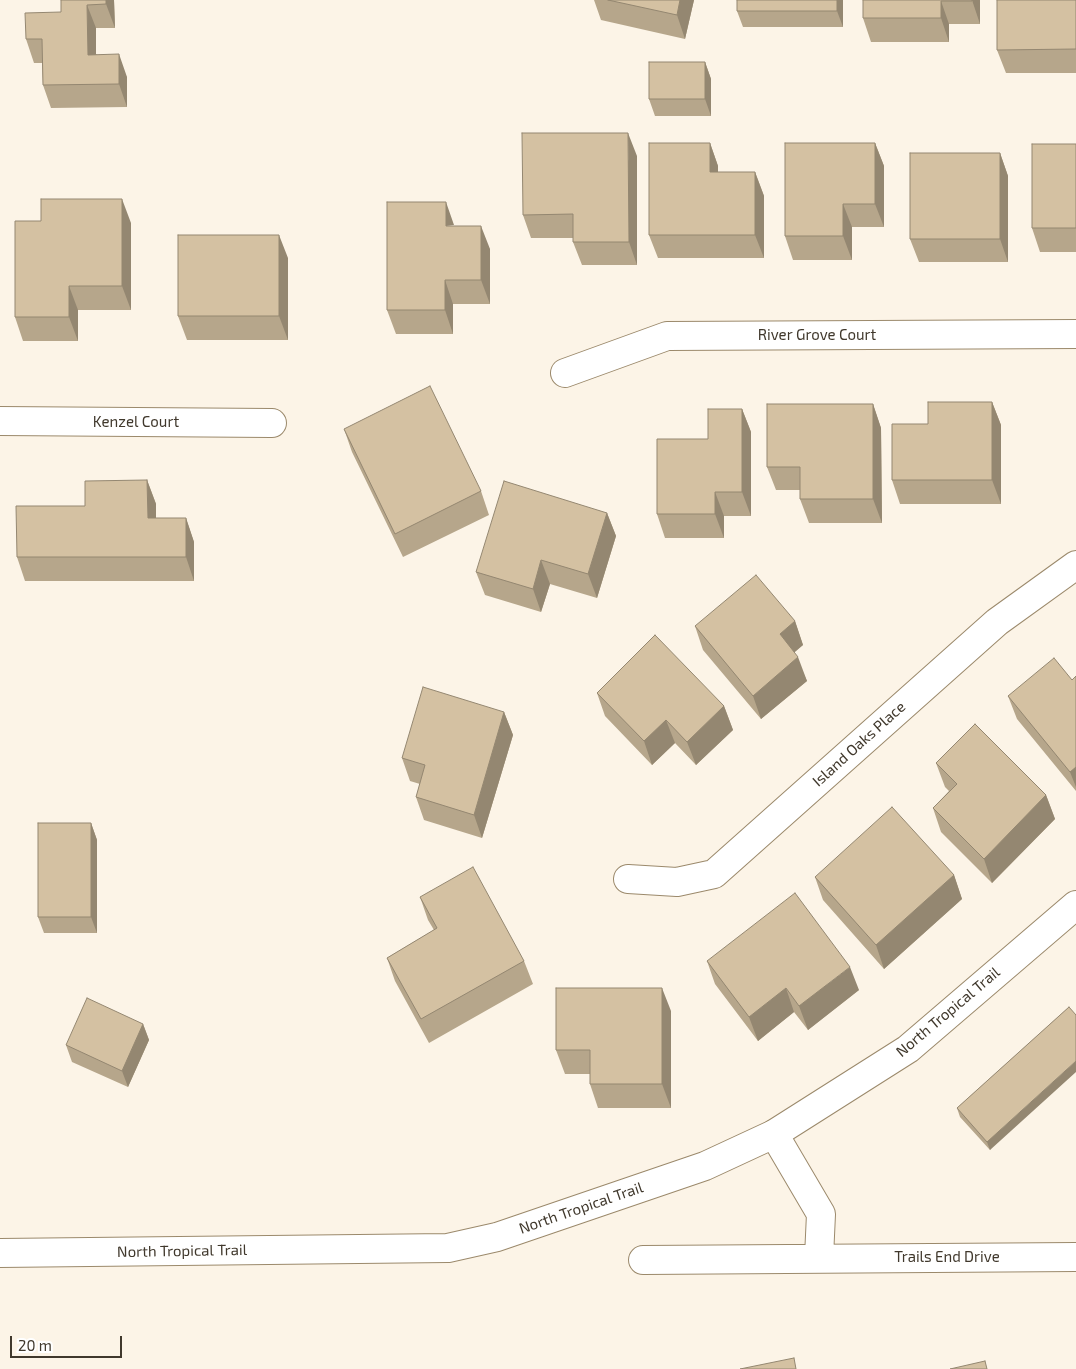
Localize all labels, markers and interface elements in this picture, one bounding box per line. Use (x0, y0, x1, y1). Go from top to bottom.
street label: River Grove Court (758, 326, 876, 344)
street label: Kenzel Court (93, 413, 179, 431)
street label: Island Oaks Place (809, 698, 909, 790)
street label: North Tropical Trail (892, 963, 1004, 1061)
street label: North Tropical Trail (517, 1178, 645, 1238)
street label: North Tropical Trail (117, 1241, 247, 1261)
street label: Trails End Drive (894, 1248, 1000, 1266)
scale bar (12, 1326, 125, 1358)
text: 20 m (18, 1336, 52, 1354)

